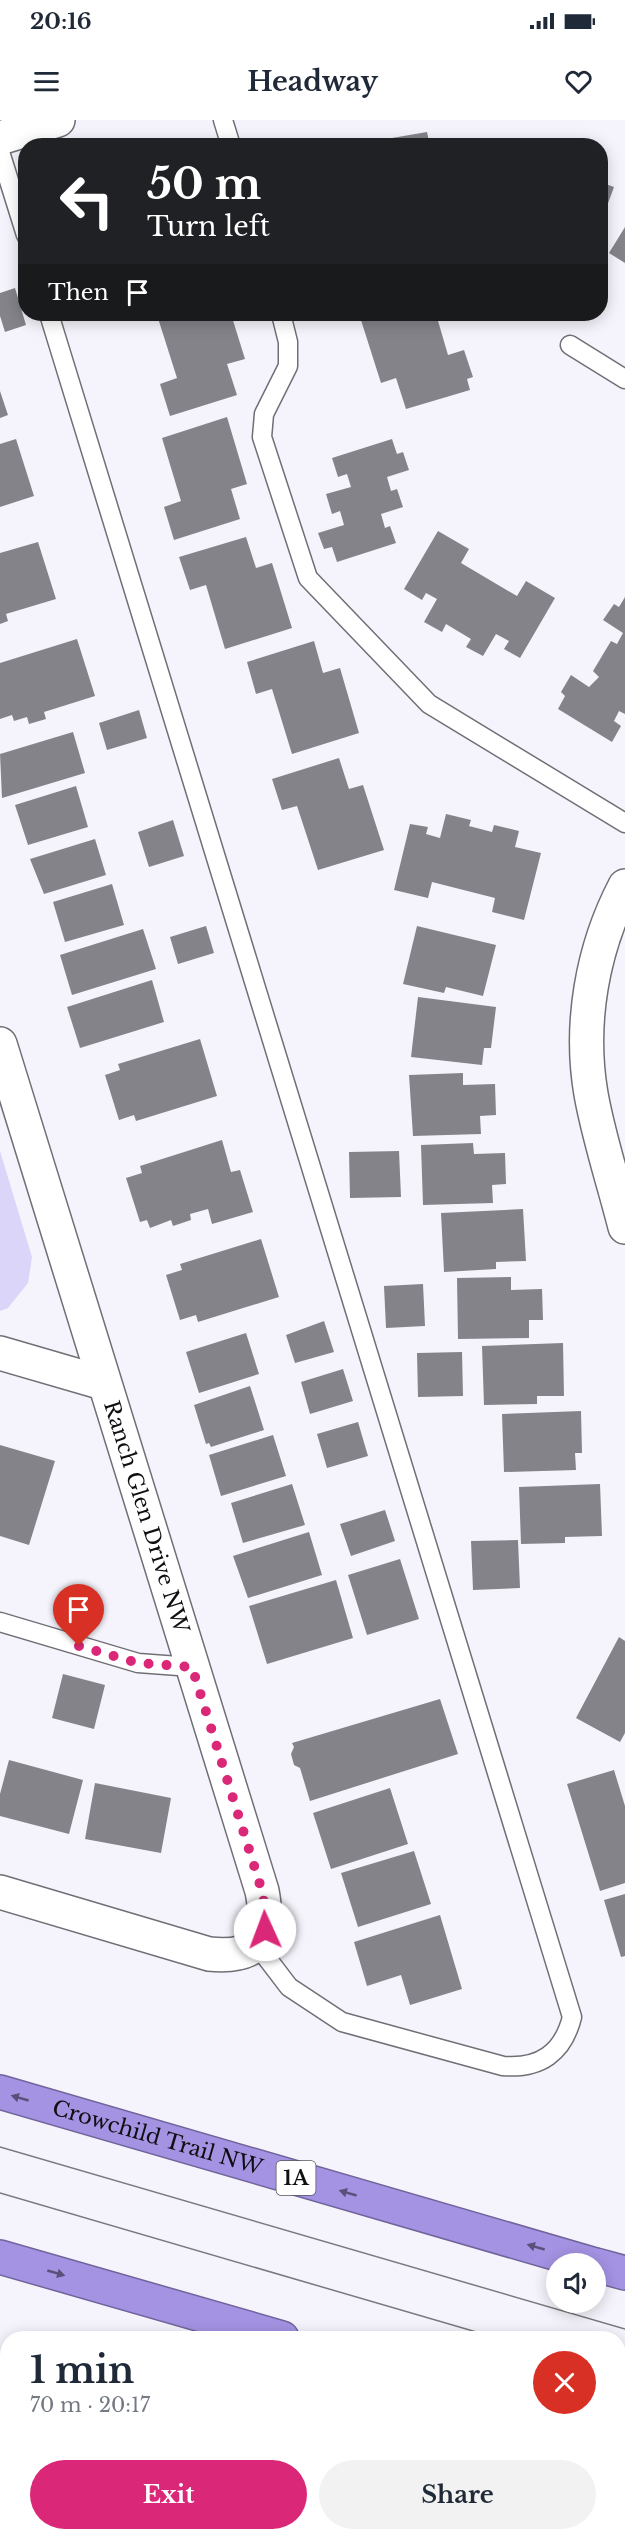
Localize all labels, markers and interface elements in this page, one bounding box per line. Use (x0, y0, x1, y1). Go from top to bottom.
text: 20:16 (30, 8, 92, 35)
icon: menu (30, 65, 63, 98)
text: Headway (247, 65, 378, 98)
icon: heart (562, 65, 595, 98)
text: 50 m (147, 158, 261, 210)
icon: left (48, 162, 126, 240)
text: Turn left (147, 210, 270, 243)
icon: arrive (121, 276, 154, 309)
text: Then (48, 279, 109, 306)
street label: Ranch Glen Drive NW (98, 1398, 195, 1637)
pin (53, 1584, 104, 1646)
icon: arrive (62, 1593, 95, 1626)
position arrow (233, 1898, 297, 1962)
one-way arrow (11, 2093, 29, 2102)
street label: Crowchild Trail NW (49, 2095, 266, 2181)
road number: 1A (276, 2161, 316, 2195)
one-way arrow (339, 2188, 357, 2197)
one-way arrow (526, 2242, 544, 2251)
map controls (546, 2253, 606, 2313)
button: sound (546, 2253, 606, 2313)
one-way arrow (47, 2269, 65, 2278)
text: 1 min (30, 2348, 134, 2393)
button: close (533, 2351, 596, 2414)
text: 70 m · 20:17 (30, 2393, 150, 2417)
button: Exit (30, 2460, 307, 2529)
button: Share (319, 2460, 596, 2529)

